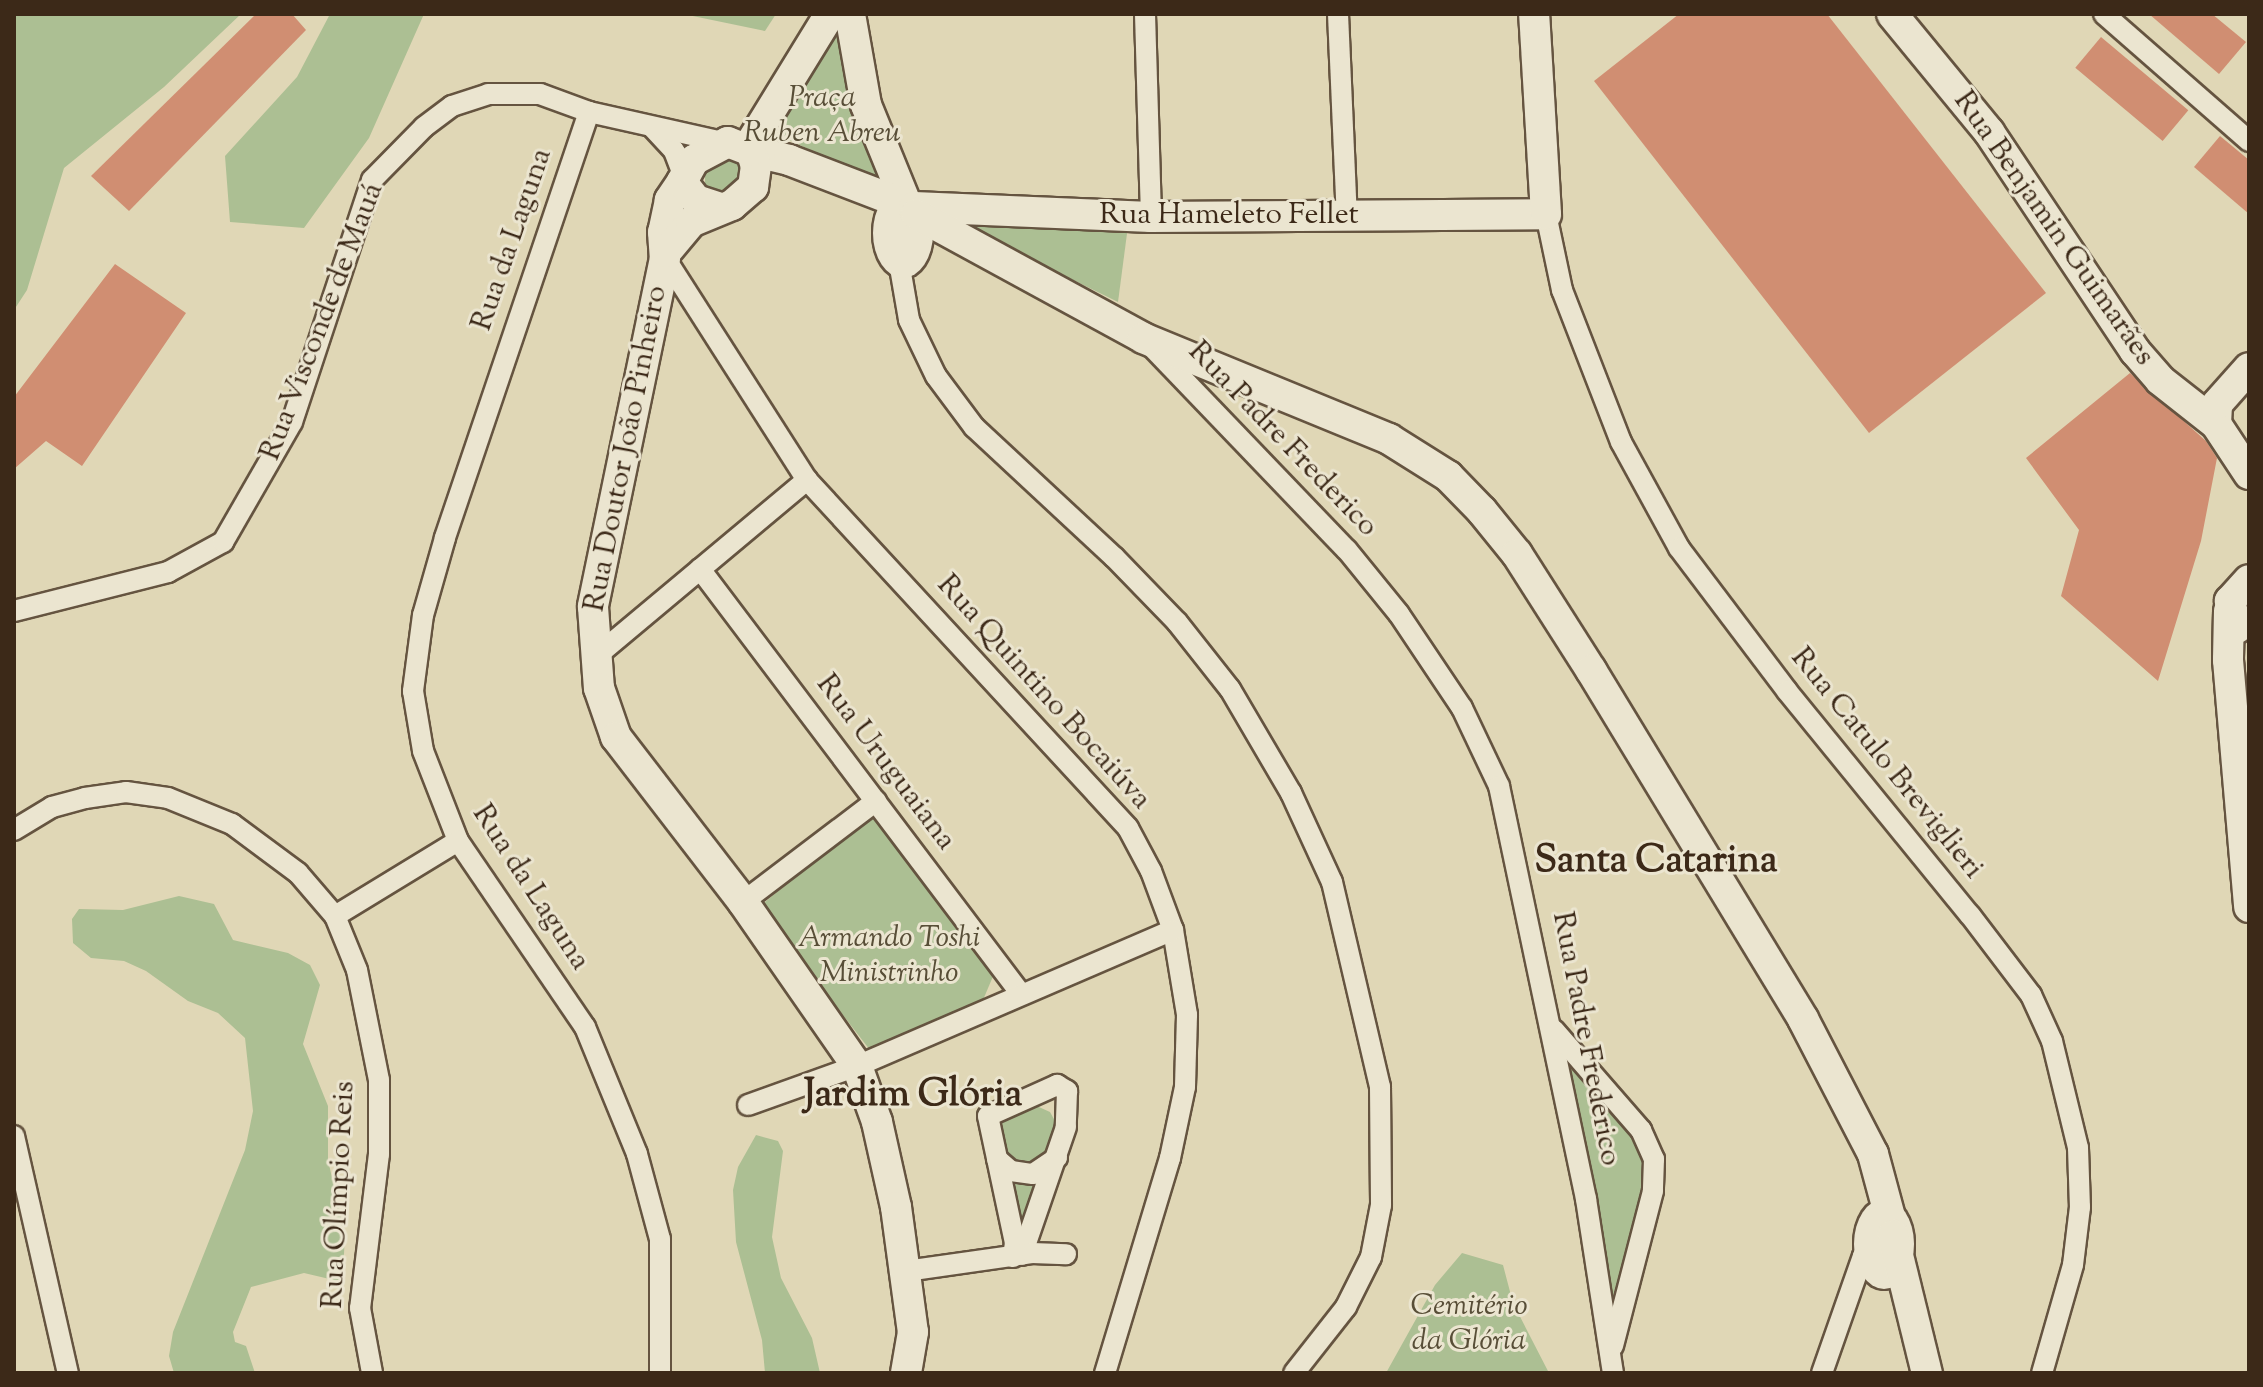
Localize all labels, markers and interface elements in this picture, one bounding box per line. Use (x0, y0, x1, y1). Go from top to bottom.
park label: Praça Ruben Abreu (744, 81, 900, 152)
street label: Rua Benjamin Guimarães (1945, 85, 2161, 373)
street label: Rua da Laguna (465, 144, 561, 336)
street label: Rua Visconde de Mauá (253, 178, 393, 466)
street label: Rua Hameleto Fellet (1099, 198, 1359, 234)
street label: Rua Doutor João Pinheiro (578, 283, 676, 615)
street label: Rua Padre Frederico (1179, 335, 1385, 545)
street label: Rua Quintino Bocaiúva (928, 568, 1158, 818)
street label: Rua Catulo Breviglieri (1782, 641, 1990, 887)
street label: Rua Uruguaiana (807, 668, 963, 858)
street label: Rua da Laguna (463, 798, 597, 978)
district label: Santa Catarina (1534, 840, 1778, 886)
street label: Rua Padre Frederico (1543, 909, 1627, 1169)
park label: Armando Toshi Ministrinho (798, 921, 980, 992)
district label: Jardim Glória (804, 1074, 1022, 1120)
street label: Rua Olímpio Reis (316, 1080, 364, 1310)
park label: Cemitério da Glória (1410, 1289, 1528, 1360)

